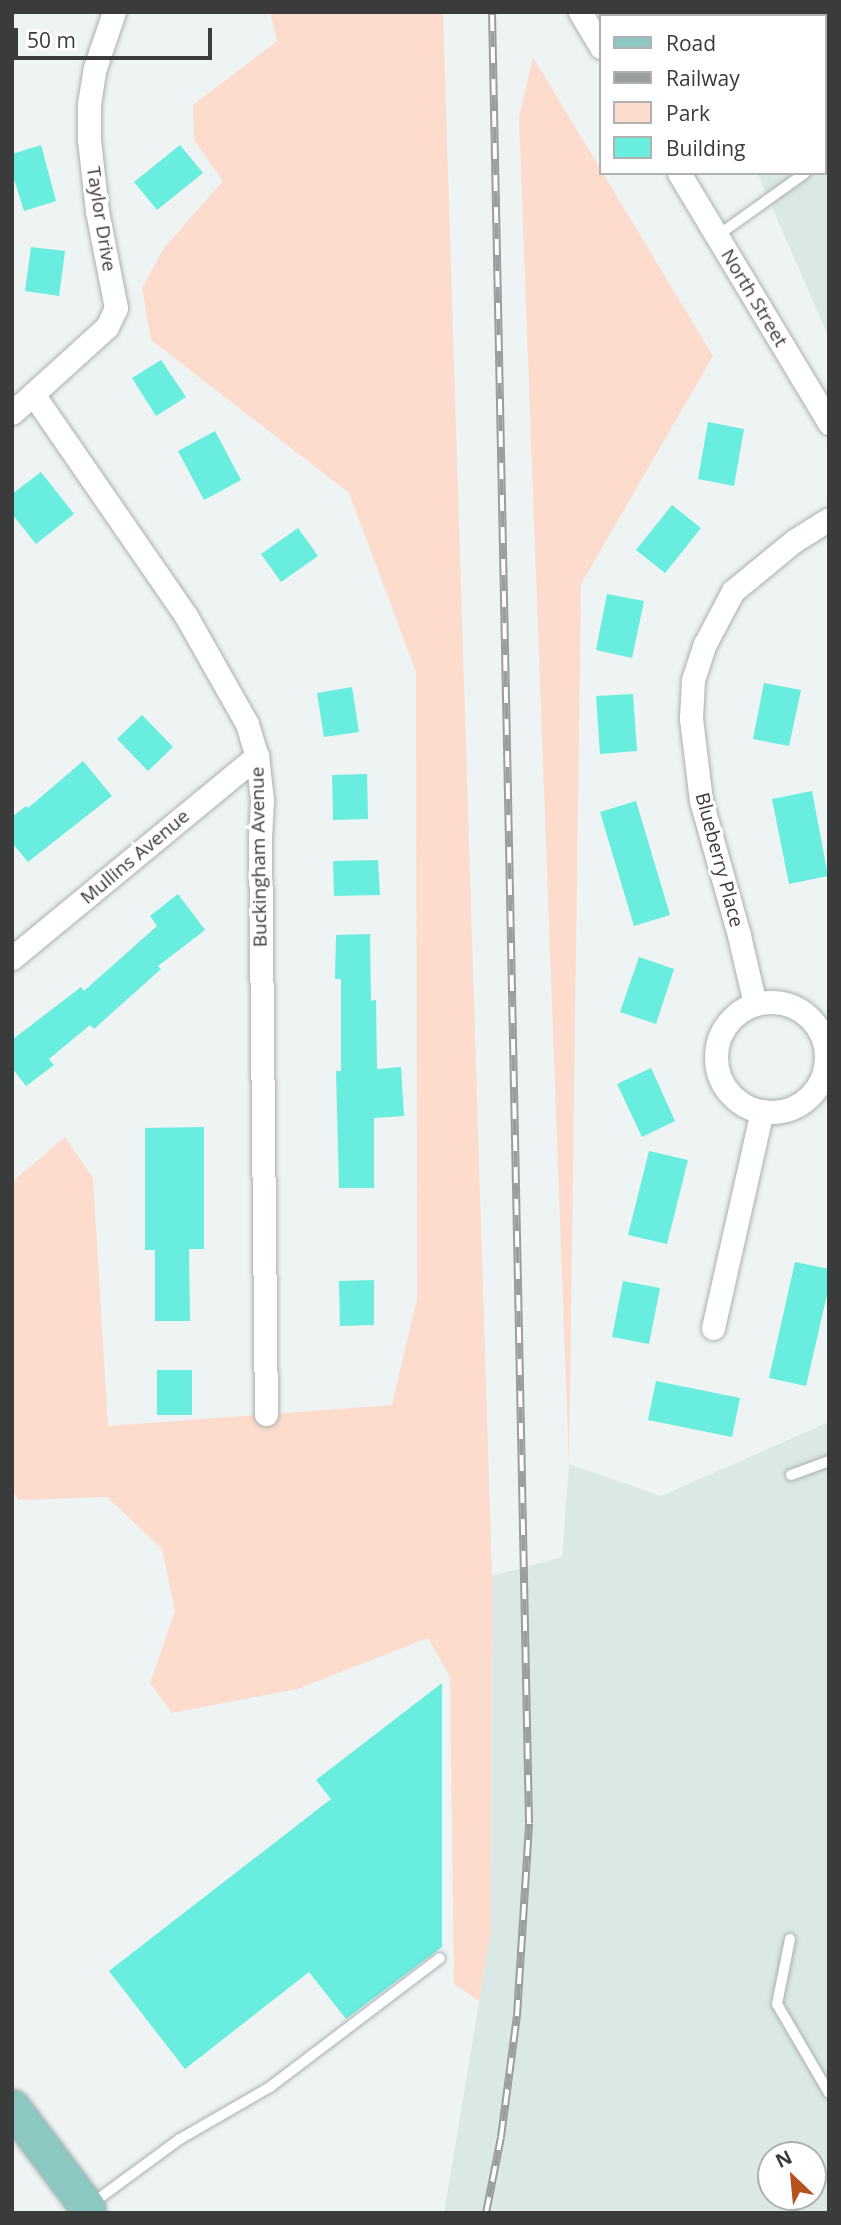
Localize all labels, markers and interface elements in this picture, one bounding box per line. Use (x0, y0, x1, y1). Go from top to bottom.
scale bar (18, 14, 215, 58)
legend (600, 14, 827, 175)
text: 50 m (27, 26, 76, 54)
text: Road (666, 29, 716, 57)
text: Railway (666, 64, 740, 92)
text: Park (666, 99, 710, 127)
text: Building (666, 134, 745, 162)
street label: Taylor Drive (81, 165, 121, 273)
street label: North Street (716, 245, 792, 351)
street label: Buckingham Avenue (246, 766, 272, 948)
street label: Blueberry Place (690, 790, 748, 930)
street label: Mullins Avenue (76, 805, 194, 909)
north arrow (757, 2141, 827, 2211)
text: N (771, 2144, 796, 2174)

